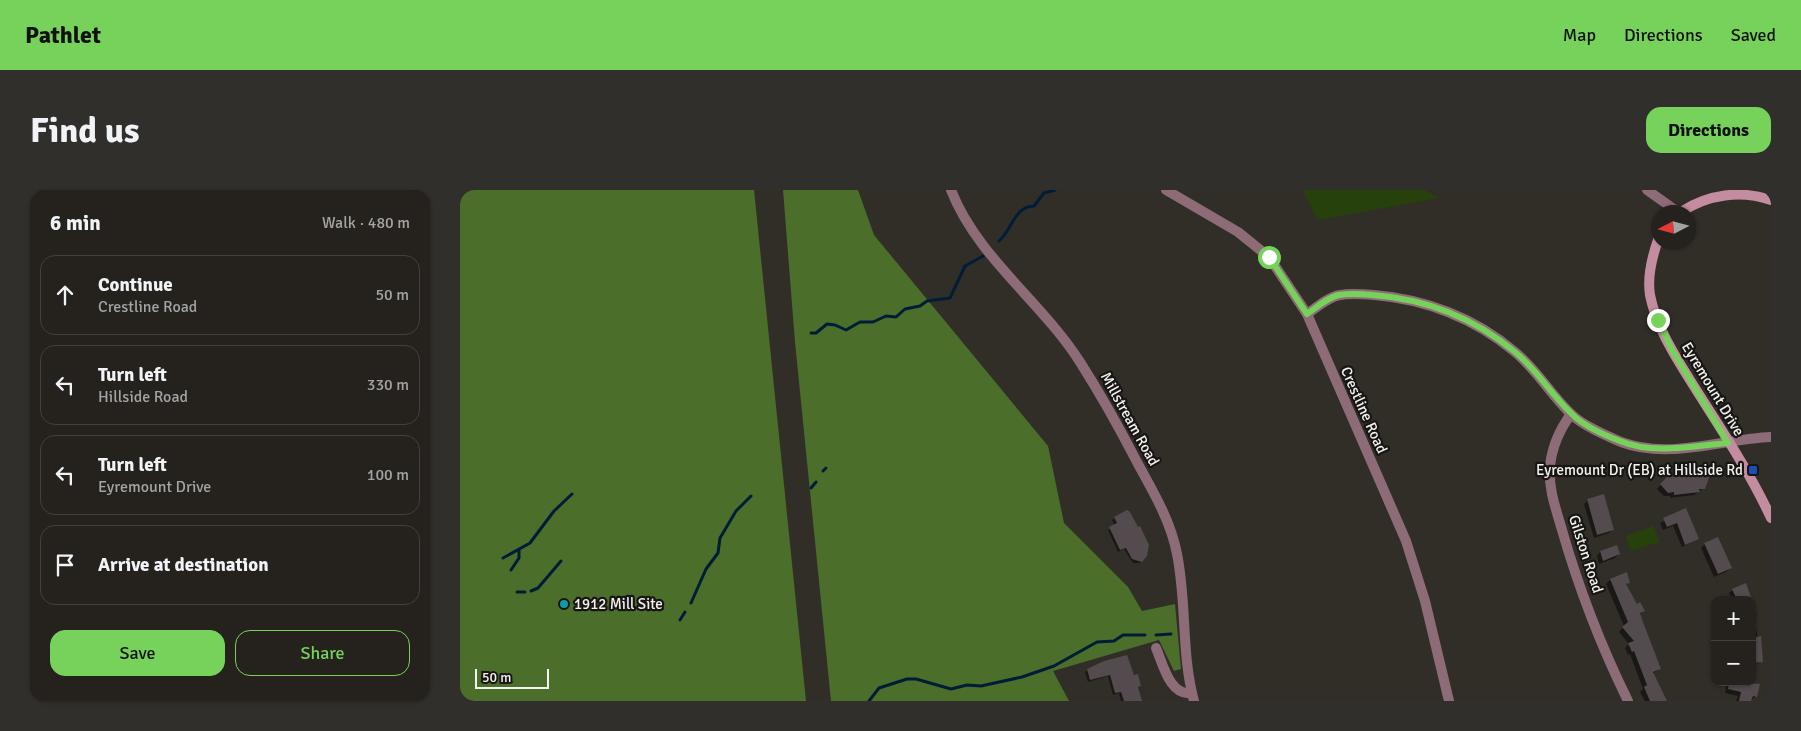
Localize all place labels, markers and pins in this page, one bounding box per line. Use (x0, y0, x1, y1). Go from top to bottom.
place label: Eyremount Dr (EB) at Hillside Rd (1536, 461, 1743, 479)
marker: Eyremount Dr (EB) at Hillside Rd (1747, 464, 1759, 476)
place label: 1912 Mill Site (574, 595, 663, 613)
marker: 1912 Mill Site (558, 598, 570, 610)

